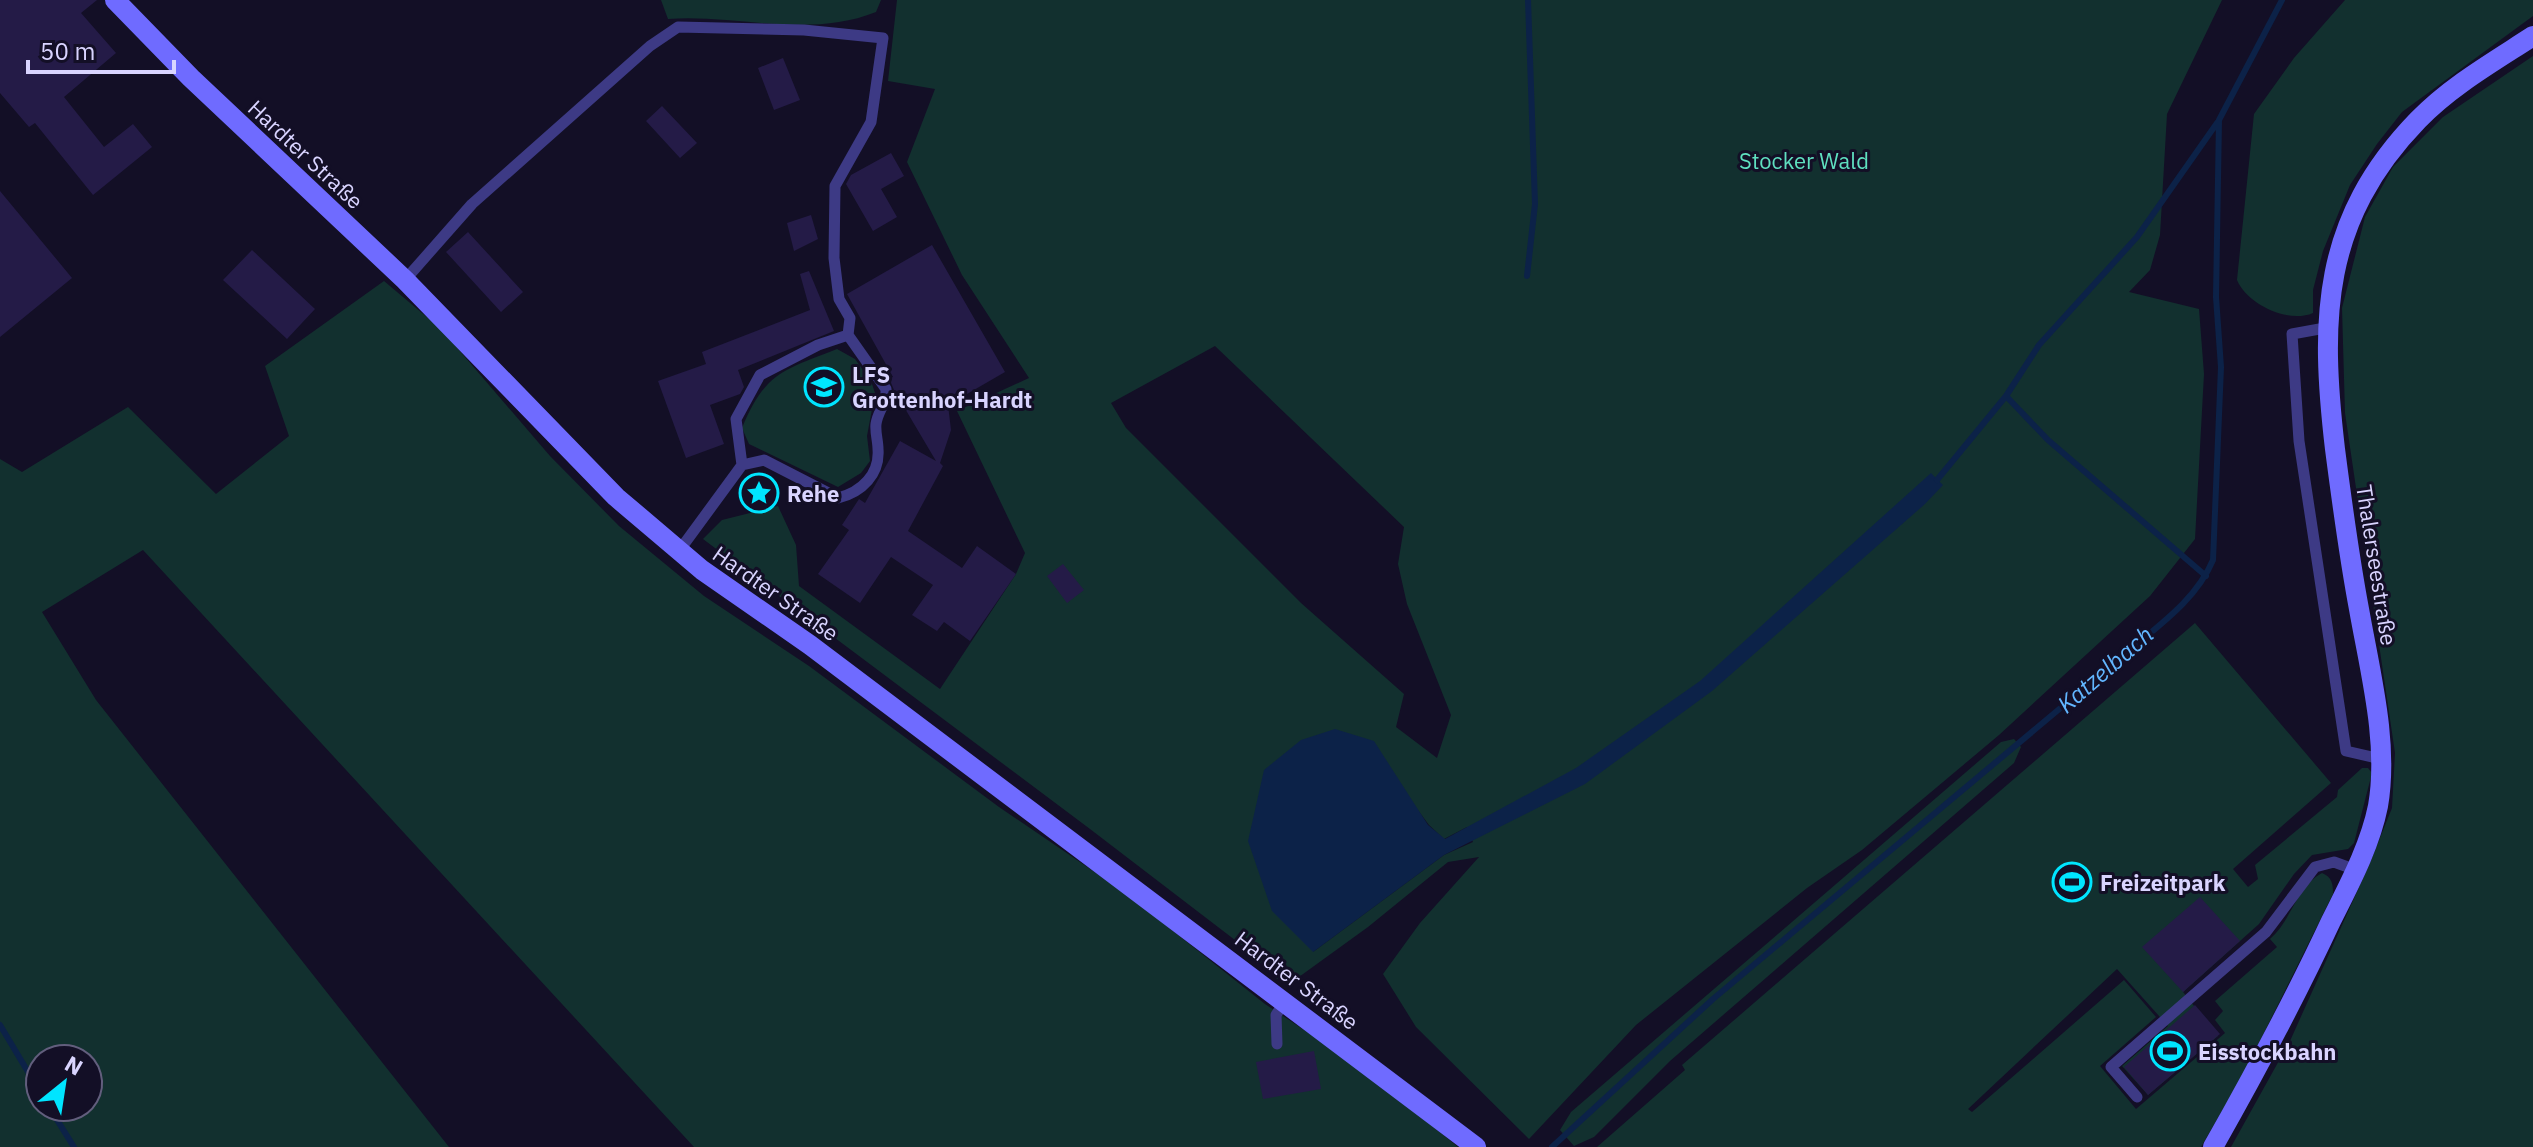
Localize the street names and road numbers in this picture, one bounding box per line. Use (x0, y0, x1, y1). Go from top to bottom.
street label: Hardter Straße (242, 93, 370, 215)
street label: Thalerseestraße (2350, 483, 2404, 647)
street label: Hardter Straße (707, 539, 845, 647)
street label: Hardter Straße (1229, 924, 1365, 1036)

